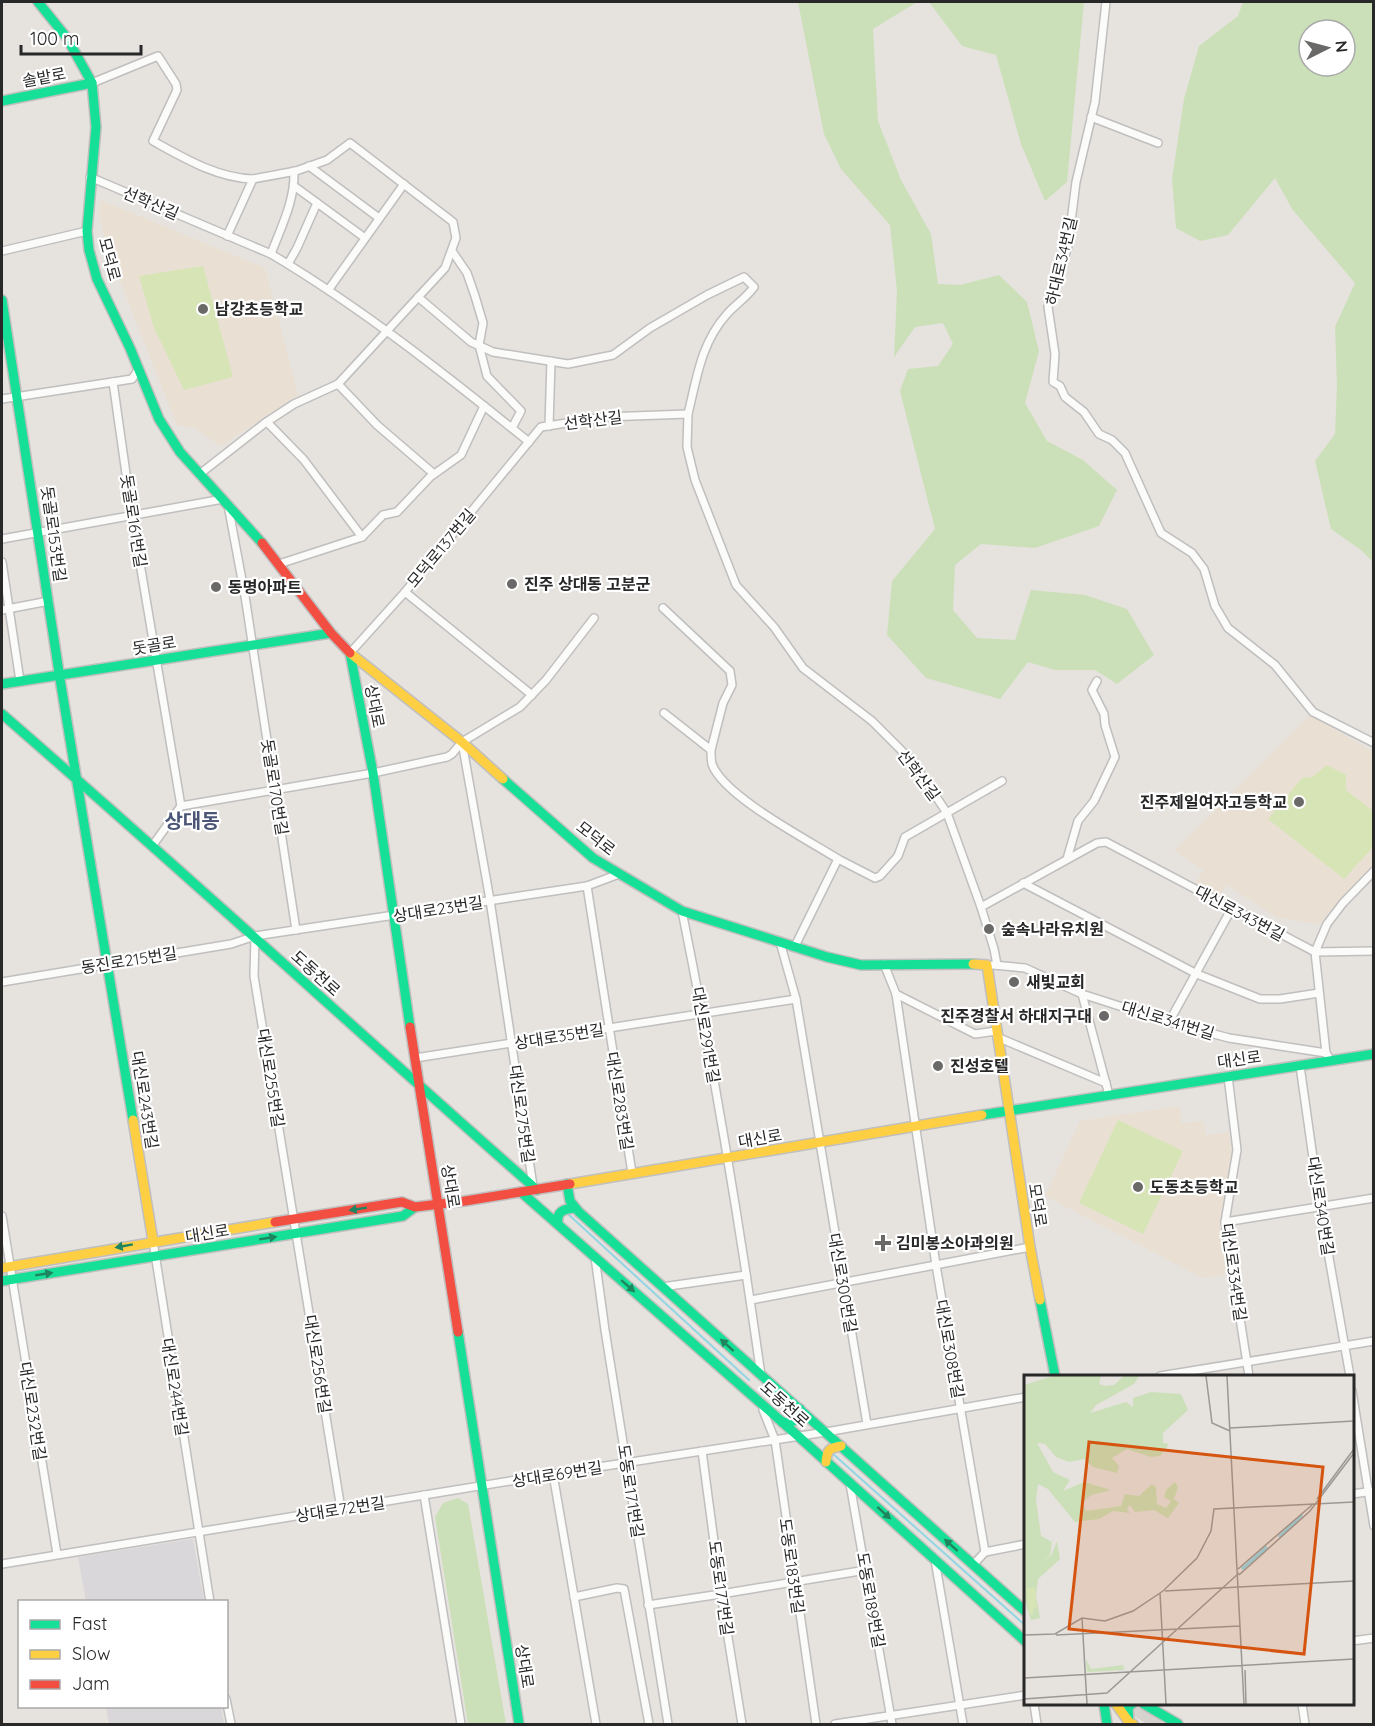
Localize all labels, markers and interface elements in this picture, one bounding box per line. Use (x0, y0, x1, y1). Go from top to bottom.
scale bar (21, 18, 141, 56)
north arrow (1297, 18, 1357, 78)
text: 100 m (30, 27, 79, 50)
text: N (1331, 40, 1352, 53)
street label: 솔밭로 (20, 63, 68, 91)
street label: 선학산길 (120, 182, 182, 224)
street label: 하대로34번길 (1041, 215, 1081, 307)
street label: 모덕로 (95, 235, 125, 283)
place label: 남강초등학교 (215, 299, 304, 319)
marker: 남강초등학교 (196, 302, 210, 316)
street label: 선학산길 (563, 406, 623, 434)
street label: 돗골로161번길 (117, 473, 151, 569)
street label: 돗골로153번길 (37, 485, 71, 583)
street label: 모덕로137번길 (402, 505, 480, 591)
place label: 진주 상대동 고분군 (524, 574, 651, 594)
place label: 동명아파트 (228, 577, 302, 597)
marker: 진주 상대동 고분군 (505, 577, 519, 591)
marker: 동명아파트 (209, 580, 223, 594)
street label: 돗골로 (131, 632, 178, 658)
street label: 상대로 (361, 682, 389, 730)
street label: 돗골로170번길 (258, 737, 292, 837)
street label: 선학산길 (893, 745, 945, 805)
place label: 진주제일여자고등학교 (1140, 792, 1287, 812)
marker: 진주제일여자고등학교 (1292, 795, 1306, 809)
district label: 상대동 (164, 808, 220, 833)
street label: 모덕로 (572, 817, 620, 860)
street label: 대신로343번길 (1192, 881, 1288, 945)
street label: 상대로23번길 (392, 892, 484, 926)
place label: 숲속나라유치원 (1001, 919, 1104, 939)
marker: 숲속나라유치원 (982, 922, 996, 936)
street label: 동진로215번길 (79, 943, 179, 977)
street label: 도동천로 (287, 946, 345, 1000)
place label: 새빛교회 (1026, 972, 1085, 992)
marker: 새빛교회 (1007, 975, 1021, 989)
street label: 대신로291번길 (688, 985, 724, 1085)
street label: 대신로341번길 (1119, 996, 1217, 1044)
place label: 진주경찰서 하대지구대 (940, 1006, 1092, 1026)
marker: 진주경찰서 하대지구대 (1097, 1009, 1111, 1023)
street label: 상대로35번길 (513, 1019, 605, 1053)
street label: 대신로255번길 (253, 1027, 289, 1129)
street label: 대신로 (1216, 1046, 1263, 1072)
street label: 대신로243번길 (127, 1050, 163, 1150)
street label: 대신로283번길 (602, 1050, 638, 1152)
place label: 진성호텔 (950, 1056, 1009, 1076)
marker: 진성호텔 (931, 1059, 945, 1073)
street label: 대신로275번길 (505, 1064, 539, 1164)
street label: 대신로 (737, 1124, 784, 1152)
street label: 대신로340번길 (1303, 1155, 1339, 1257)
street label: 상대로 (438, 1163, 464, 1210)
place label: 도동초등학교 (1150, 1177, 1239, 1197)
marker: 도동초등학교 (1131, 1180, 1145, 1194)
street label: 모덕로 (1025, 1182, 1051, 1229)
one-way arrow (348, 1205, 367, 1214)
street label: 대신로 (184, 1220, 231, 1246)
street label: 대신로334번길 (1217, 1222, 1251, 1322)
street label: 대신로300번길 (824, 1232, 862, 1334)
one-way arrow (259, 1233, 278, 1242)
place label: 김미봉소아과의원 (896, 1233, 1014, 1253)
marker: 김미봉소아과의원 (874, 1234, 892, 1252)
one-way arrow (114, 1242, 133, 1251)
one-way arrow (34, 1269, 53, 1278)
one-way arrow (620, 1279, 635, 1292)
street label: 대신로308번길 (931, 1298, 969, 1400)
street label: 대신로256번길 (300, 1313, 336, 1415)
street label: 대신로244번길 (157, 1336, 193, 1438)
one-way arrow (720, 1339, 735, 1352)
street label: 대신로232번길 (15, 1360, 51, 1462)
inset map (1024, 1375, 1354, 1705)
street label: 도동천로 (756, 1377, 814, 1431)
street label: 도동로171번길 (614, 1443, 648, 1539)
street label: 상대로69번길 (510, 1457, 604, 1491)
street label: 상대로72번길 (294, 1492, 386, 1526)
one-way arrow (876, 1506, 890, 1520)
street label: 도동로183번길 (775, 1517, 809, 1615)
one-way arrow (943, 1538, 958, 1552)
street label: 도동로177번길 (704, 1539, 738, 1637)
street label: 도동로189번길 (853, 1550, 889, 1650)
legend (18, 1600, 228, 1708)
text: Fast (72, 1612, 107, 1635)
text: Slow (72, 1642, 110, 1665)
street label: 상대로 (512, 1643, 538, 1690)
text: Jam (72, 1672, 110, 1695)

